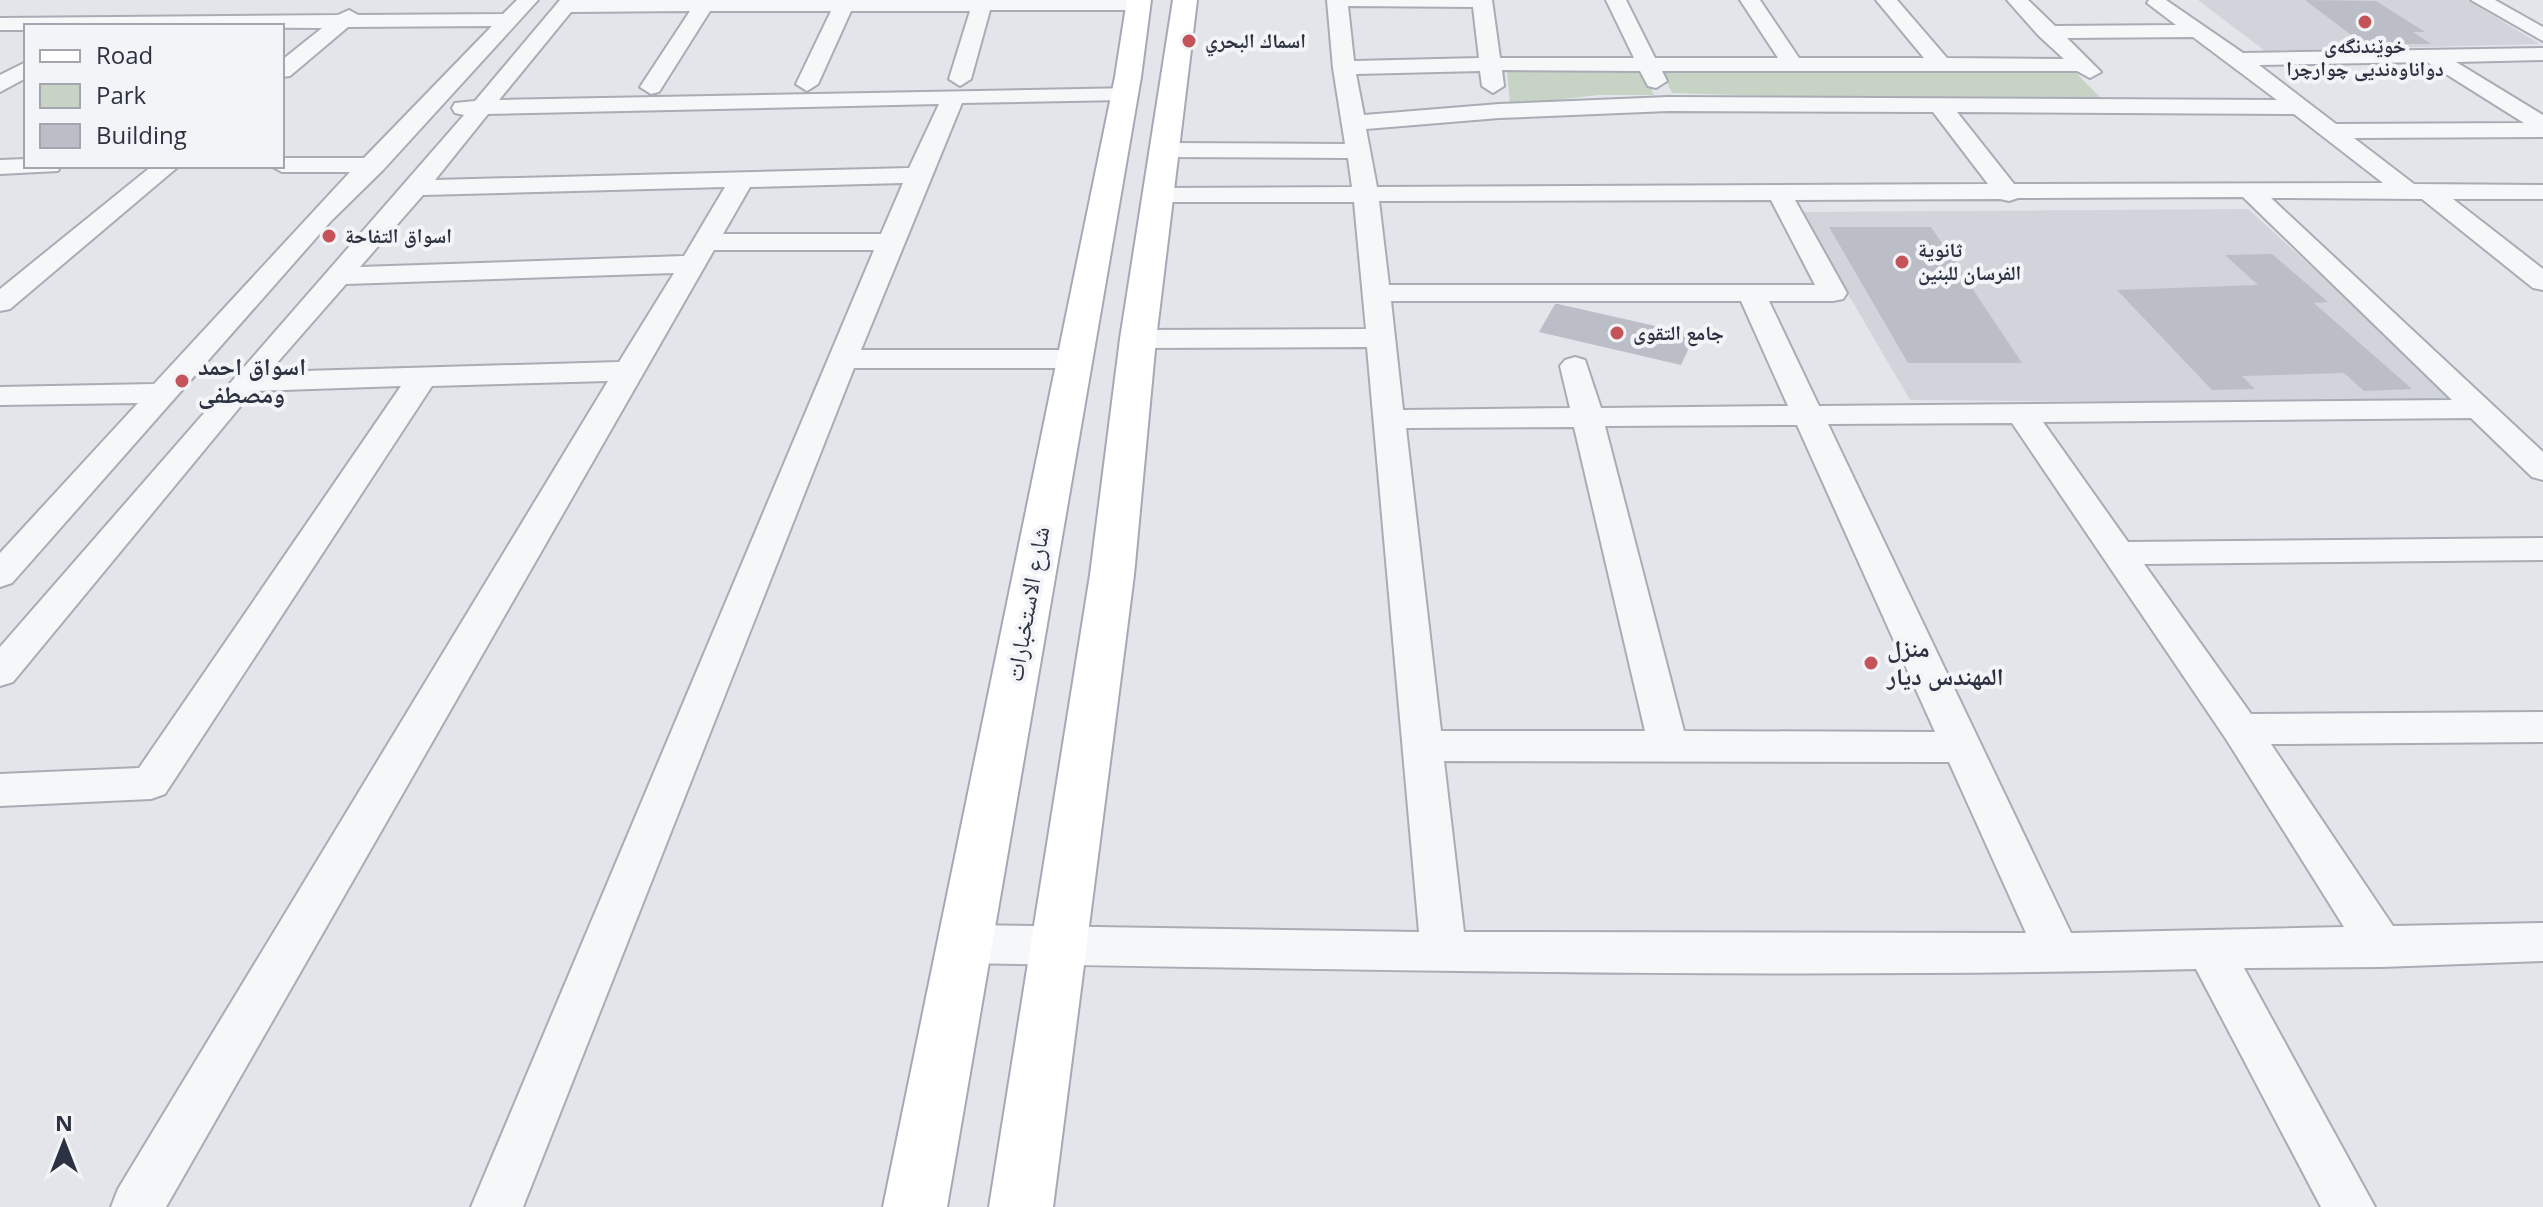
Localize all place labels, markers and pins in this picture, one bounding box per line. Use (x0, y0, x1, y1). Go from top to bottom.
marker: خوێندنگەی دواناوەندیی چوارچرا (2356, 13, 2374, 31)
place label: اسماك البحري (1205, 27, 1306, 57)
marker: اسماك البحري (1180, 32, 1198, 50)
place label: خوێندنگەی دواناوەندیی چوارچرا (2286, 32, 2444, 82)
place label: اسواق التفاحة (345, 222, 452, 249)
marker: اسواق التفاحة (320, 227, 338, 245)
place label: ثانوية الفرسان للبنين (1918, 236, 2021, 286)
marker: ثانوية الفرسان للبنين (1893, 253, 1911, 271)
place label: جامع التقوى (1633, 319, 1724, 347)
marker: جامع التقوى (1608, 324, 1626, 342)
place label: اسواق احمد ومصطفى (198, 349, 306, 410)
marker: اسواق احمد ومصطفى (173, 372, 191, 390)
place label: منزل المهندس ديار (1886, 631, 2003, 692)
marker: منزل المهندس ديار (1862, 654, 1880, 672)

